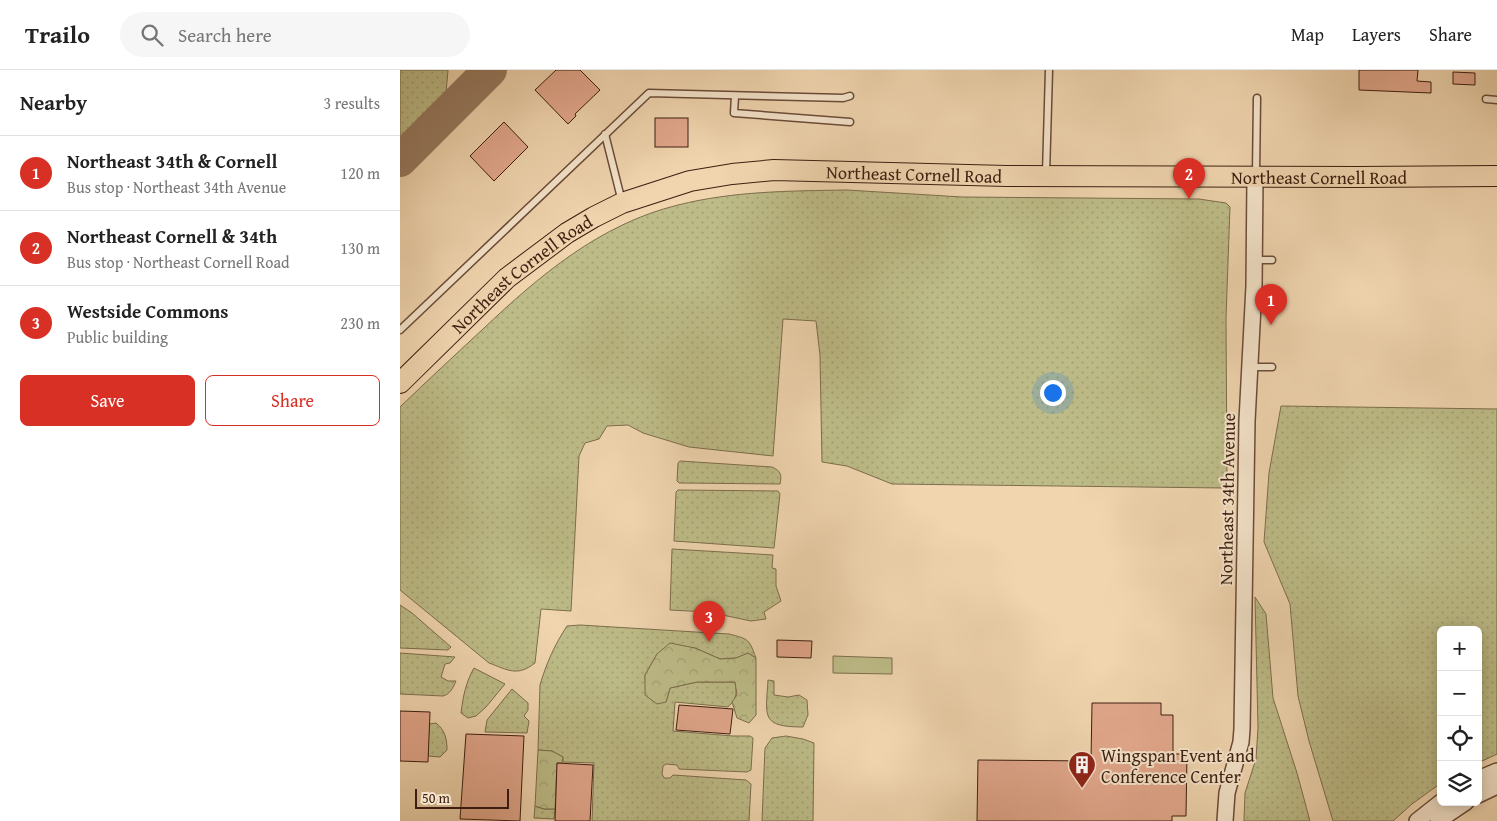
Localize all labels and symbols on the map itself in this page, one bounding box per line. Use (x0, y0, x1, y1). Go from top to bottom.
street label: Northeast Cornell Road (826, 158, 1003, 189)
pin: 2 (1173, 158, 1205, 199)
street label: Northeast Cornell Road (1231, 163, 1408, 191)
street label: Northeast Cornell Road (445, 207, 598, 339)
pin: 1 (1255, 284, 1287, 325)
your location (1040, 380, 1066, 406)
street label: Northeast 34th Avenue (1212, 413, 1242, 585)
pin: 3 (693, 601, 725, 642)
place label: Wingspan Event and Conference Center (1101, 742, 1255, 790)
building icon: Wingspan Event and Conference Center (1067, 750, 1097, 789)
scale bar (415, 786, 509, 809)

